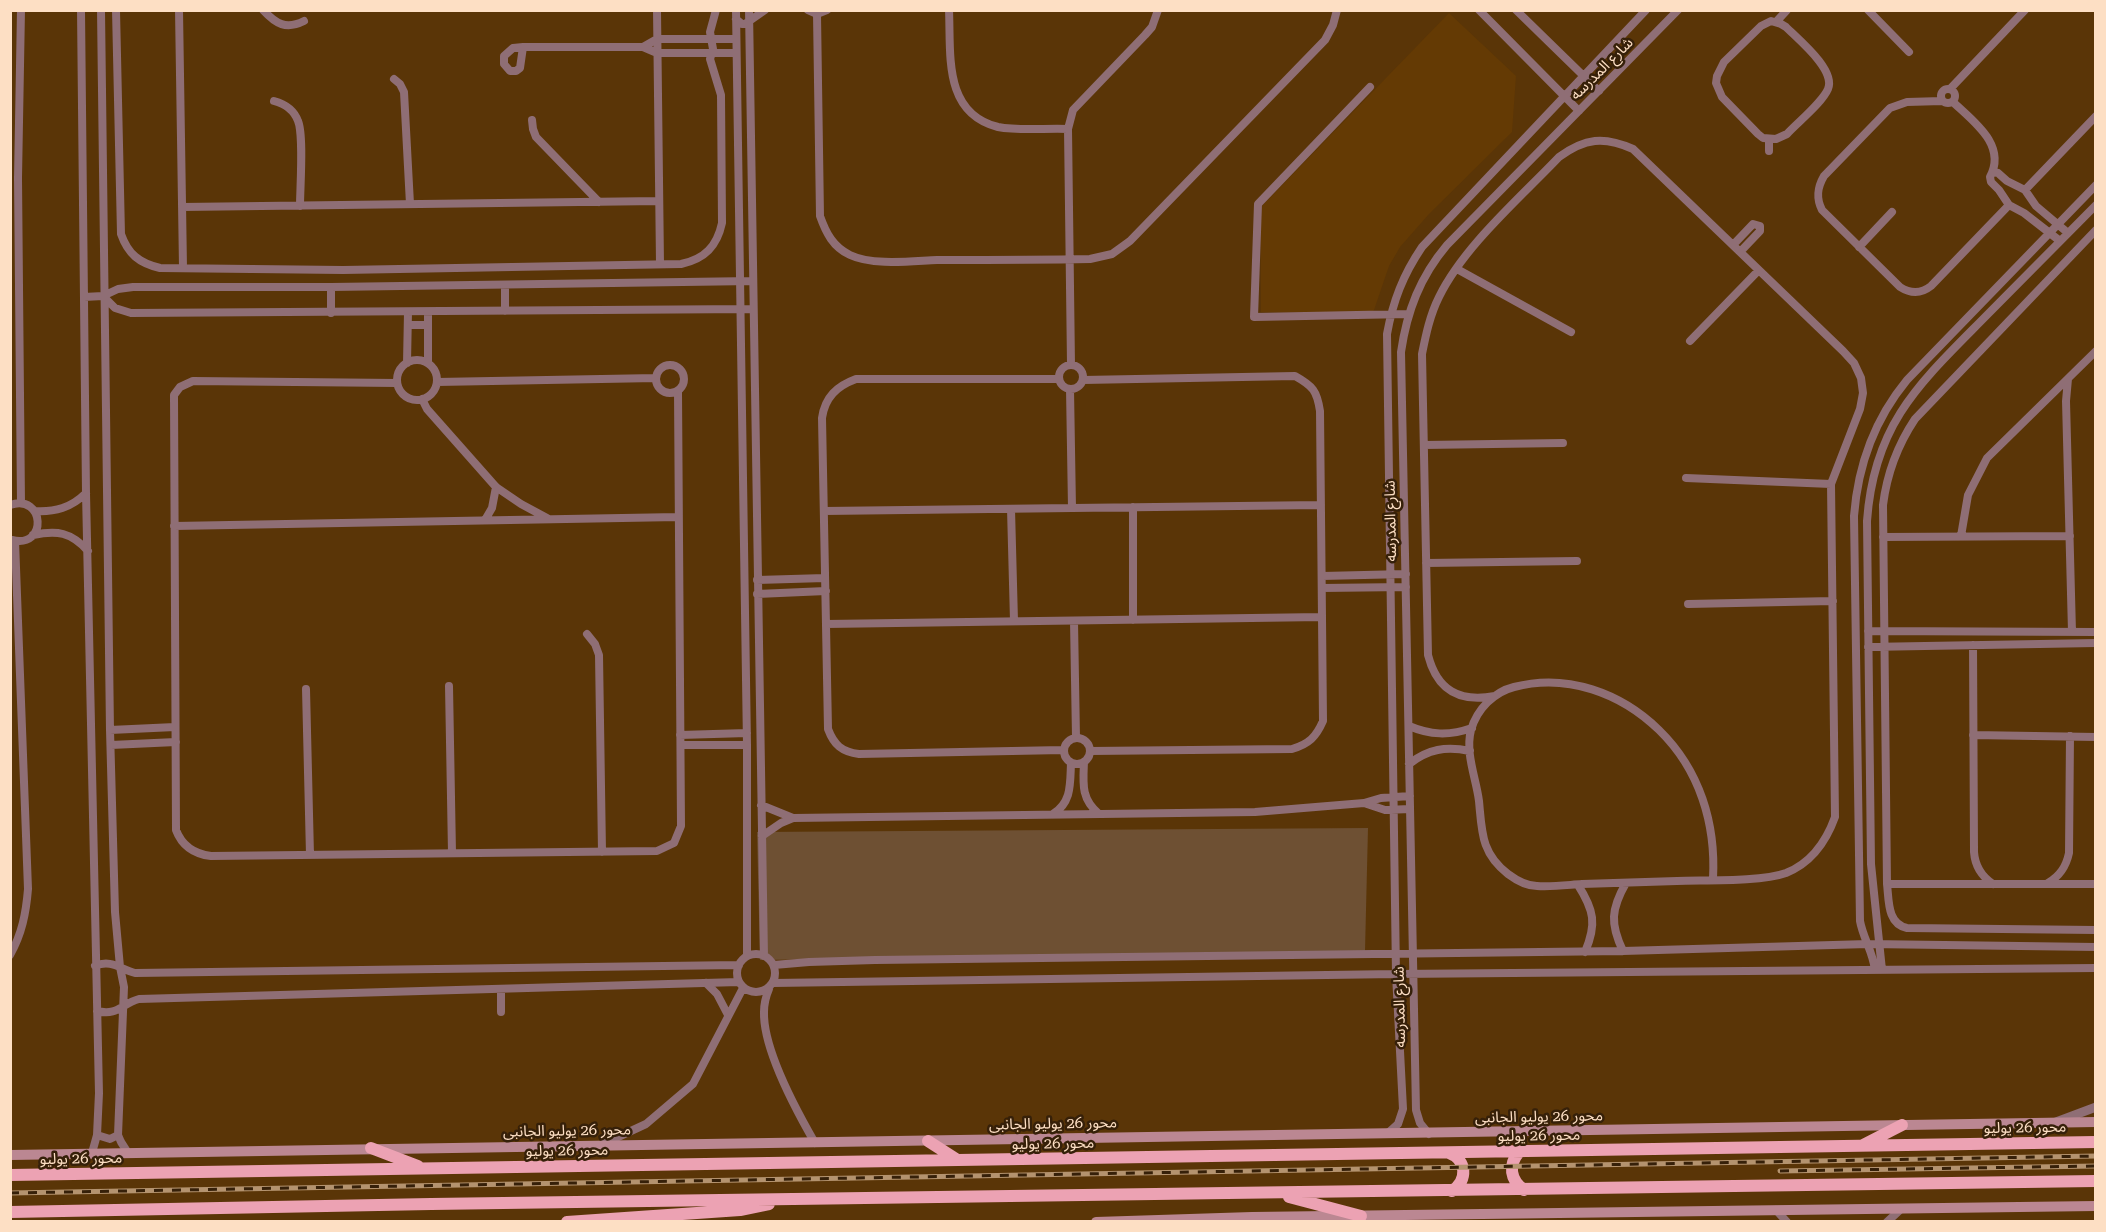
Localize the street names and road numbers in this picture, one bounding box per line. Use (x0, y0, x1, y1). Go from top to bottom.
street label: شارع المدرسه (1567, 34, 1637, 104)
street label: شارع المدرسه (1381, 480, 1401, 562)
street label: شارع المدرسه (1390, 966, 1410, 1048)
street label: محور 26 يوليو الجانبى (1475, 1107, 1603, 1127)
street label: محور 26 يوليو الجانبى (989, 1114, 1117, 1134)
street label: محور 26 يوليو (1984, 1118, 2066, 1138)
street label: محور 26 يوليو الجانبى (503, 1121, 631, 1141)
street label: محور 26 يوليو (1498, 1126, 1580, 1146)
street label: محور 26 يوليو (1012, 1134, 1094, 1154)
street label: محور 26 يوليو (526, 1141, 608, 1161)
street label: محور 26 يوليو (40, 1149, 122, 1169)

